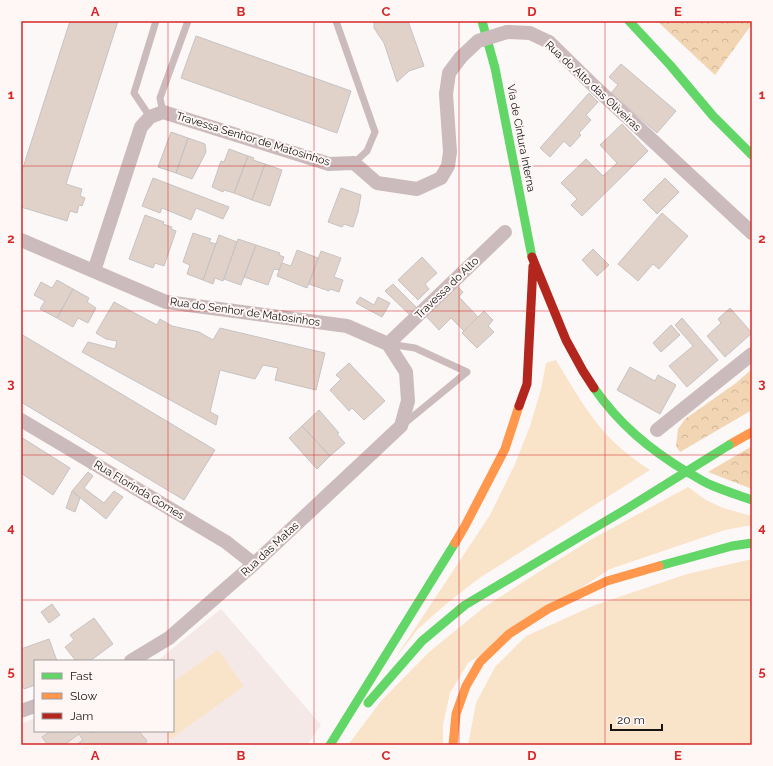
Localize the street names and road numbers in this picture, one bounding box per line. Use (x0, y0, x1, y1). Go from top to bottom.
street label: Rua do Alto das Oliveiras (543, 38, 643, 134)
street label: Via de Cintura Interna (504, 83, 538, 193)
street label: Travessa Senhor de Matosinhos (175, 109, 331, 169)
street label: Travessa do Alto (413, 254, 482, 322)
street label: Rua do Senhor de Matosinhos (169, 295, 321, 329)
street label: Rua Florinda Gomes (91, 458, 187, 522)
street label: Rua das Matas (239, 519, 301, 579)

